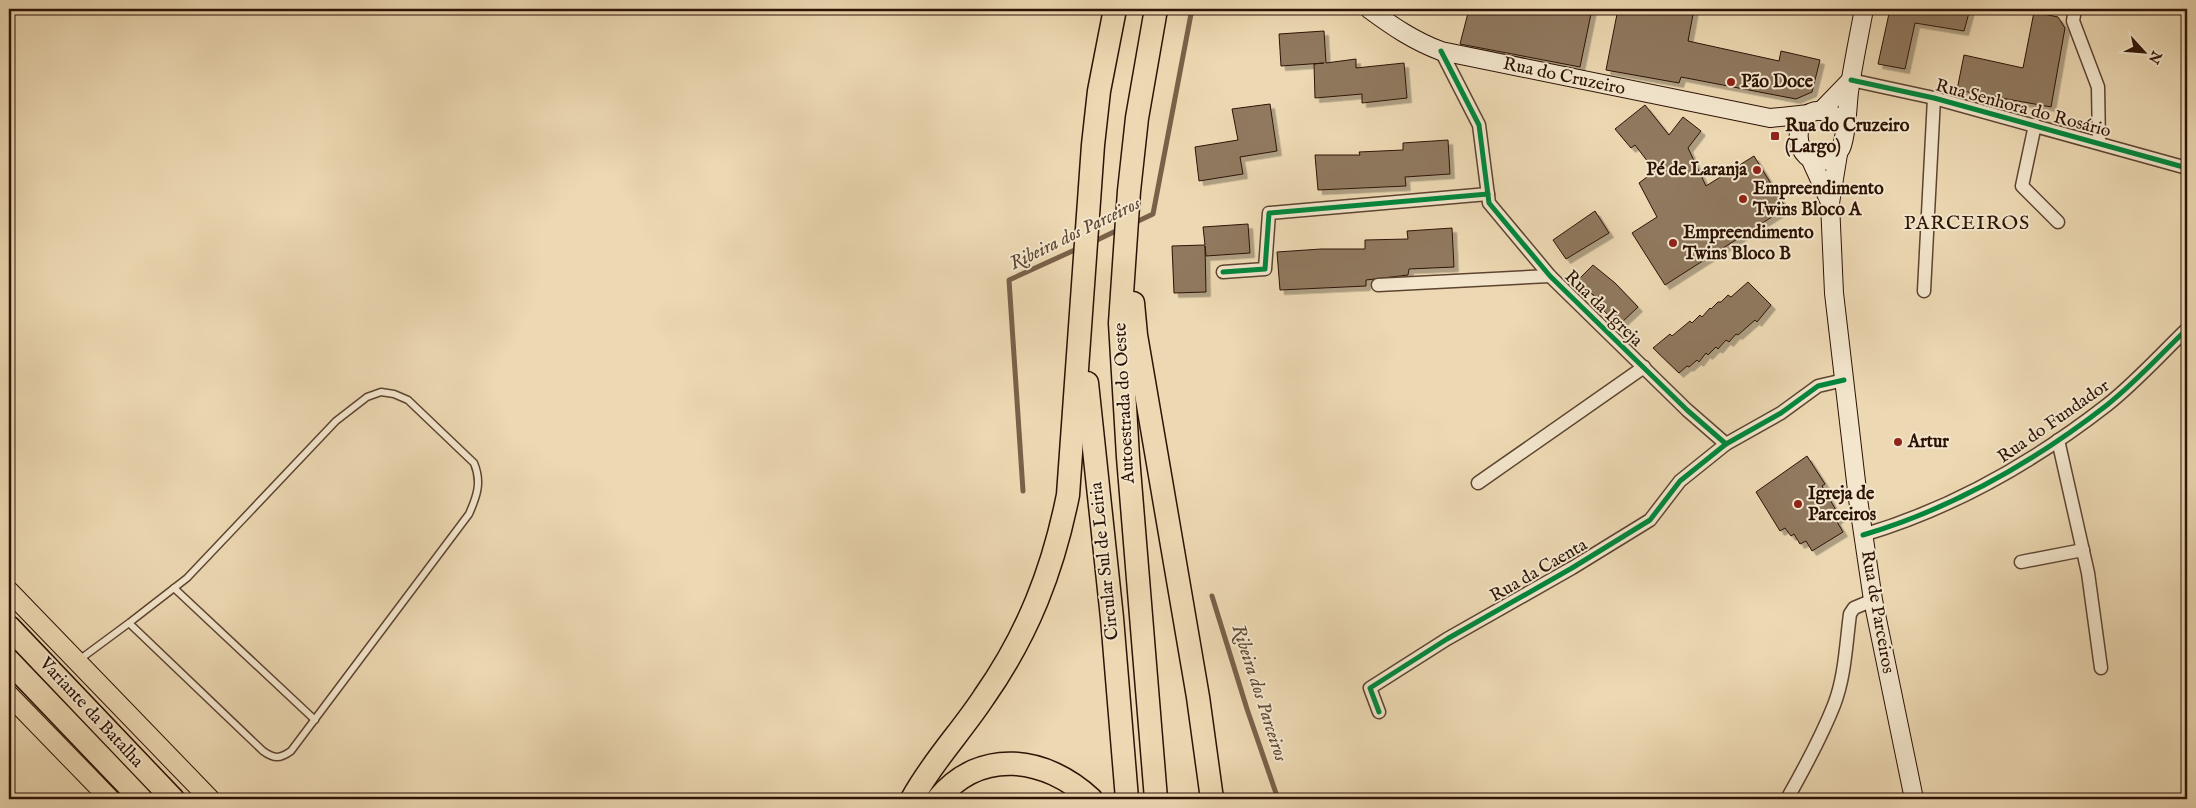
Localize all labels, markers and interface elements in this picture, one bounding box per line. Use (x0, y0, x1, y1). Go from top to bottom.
north arrow (2118, 28, 2168, 78)
text: N (2144, 47, 2166, 67)
street label: Rua do Cruzeiro (1501, 53, 1627, 101)
place label: Pão Doce (1741, 71, 1814, 94)
street label: Rua Senhora do Rosário (1933, 74, 2114, 144)
marker: Pão Doce (1725, 76, 1737, 88)
place label: Rua do Cruzeiro (Largo) (1785, 115, 1910, 159)
marker: Rua do Cruzeiro (Largo) (1769, 130, 1781, 142)
place label: Pé de Laranja (1646, 159, 1748, 182)
marker: Pé de Laranja (1751, 164, 1763, 176)
place label: Empreendimento Twins Bloco A (1752, 178, 1884, 222)
water label: Ribeira dos Parceiros (1006, 192, 1145, 276)
marker: Empreendimento Twins Bloco A (1737, 193, 1749, 205)
district label: PARCEIROS (1904, 211, 2030, 236)
place label: Empreendimento Twins Bloco B (1682, 222, 1814, 266)
marker: Empreendimento Twins Bloco B (1667, 237, 1679, 249)
street label: Rua da Igreja (1559, 266, 1647, 352)
street label: Autoestrada do Oeste (1109, 322, 1141, 485)
street label: Rua do Fundador (1994, 375, 2115, 469)
place label: Artur (1907, 431, 1949, 454)
marker: Artur (1892, 436, 1904, 448)
street label: Circular Sul de Leiria (1085, 481, 1125, 641)
place label: Igreja de Parceiros (1808, 483, 1877, 527)
marker: Igreja de Parceiros (1792, 498, 1804, 510)
street label: Rua da Caenta (1486, 534, 1592, 608)
street label: Rua de Parceiros (1855, 549, 1899, 675)
water label: Ribeira dos Parceiros (1226, 622, 1293, 765)
street label: Variante da Batalha (33, 652, 148, 773)

